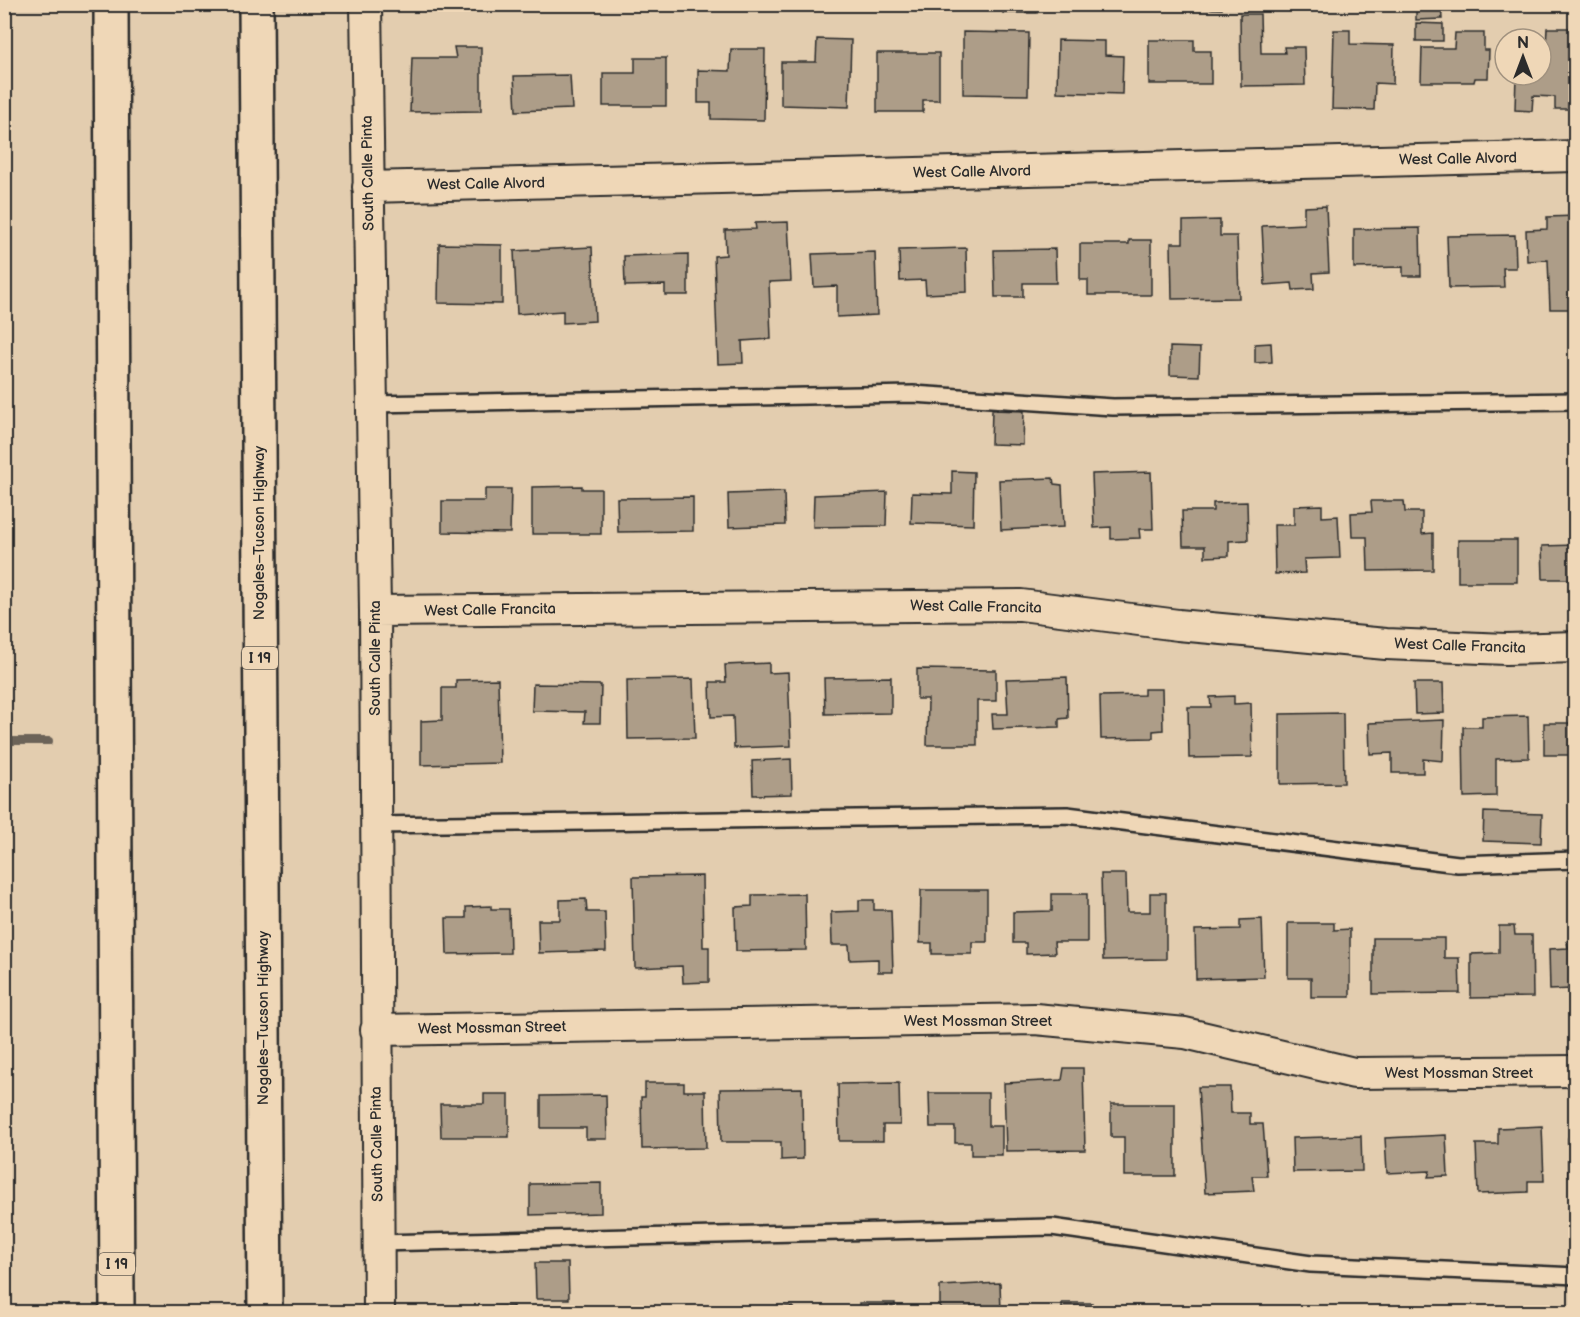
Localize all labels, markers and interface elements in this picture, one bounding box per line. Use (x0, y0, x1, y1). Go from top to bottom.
north arrow (1493, 27, 1553, 87)
text: N (1517, 34, 1529, 53)
street label: South Calle Pinta (357, 115, 379, 231)
street label: West Calle Alvord (1399, 148, 1517, 170)
street label: West Calle Alvord (913, 161, 1031, 183)
street label: West Calle Alvord (427, 173, 545, 195)
street label: Nogales–Tucson Highway (250, 446, 269, 620)
street label: West Calle Francita (910, 596, 1042, 618)
street label: West Calle Francita (424, 599, 556, 621)
street label: South Calle Pinta (366, 600, 385, 716)
street label: West Calle Francita (1394, 634, 1526, 658)
road number: I 19 (242, 647, 278, 669)
street label: Nogales–Tucson Highway (254, 931, 273, 1105)
street label: West Mossman Street (904, 1012, 1053, 1031)
street label: West Mossman Street (418, 1017, 567, 1039)
street label: West Mossman Street (1385, 1064, 1534, 1083)
street label: South Calle Pinta (366, 1086, 388, 1202)
road number: I 19 (99, 1253, 135, 1275)

